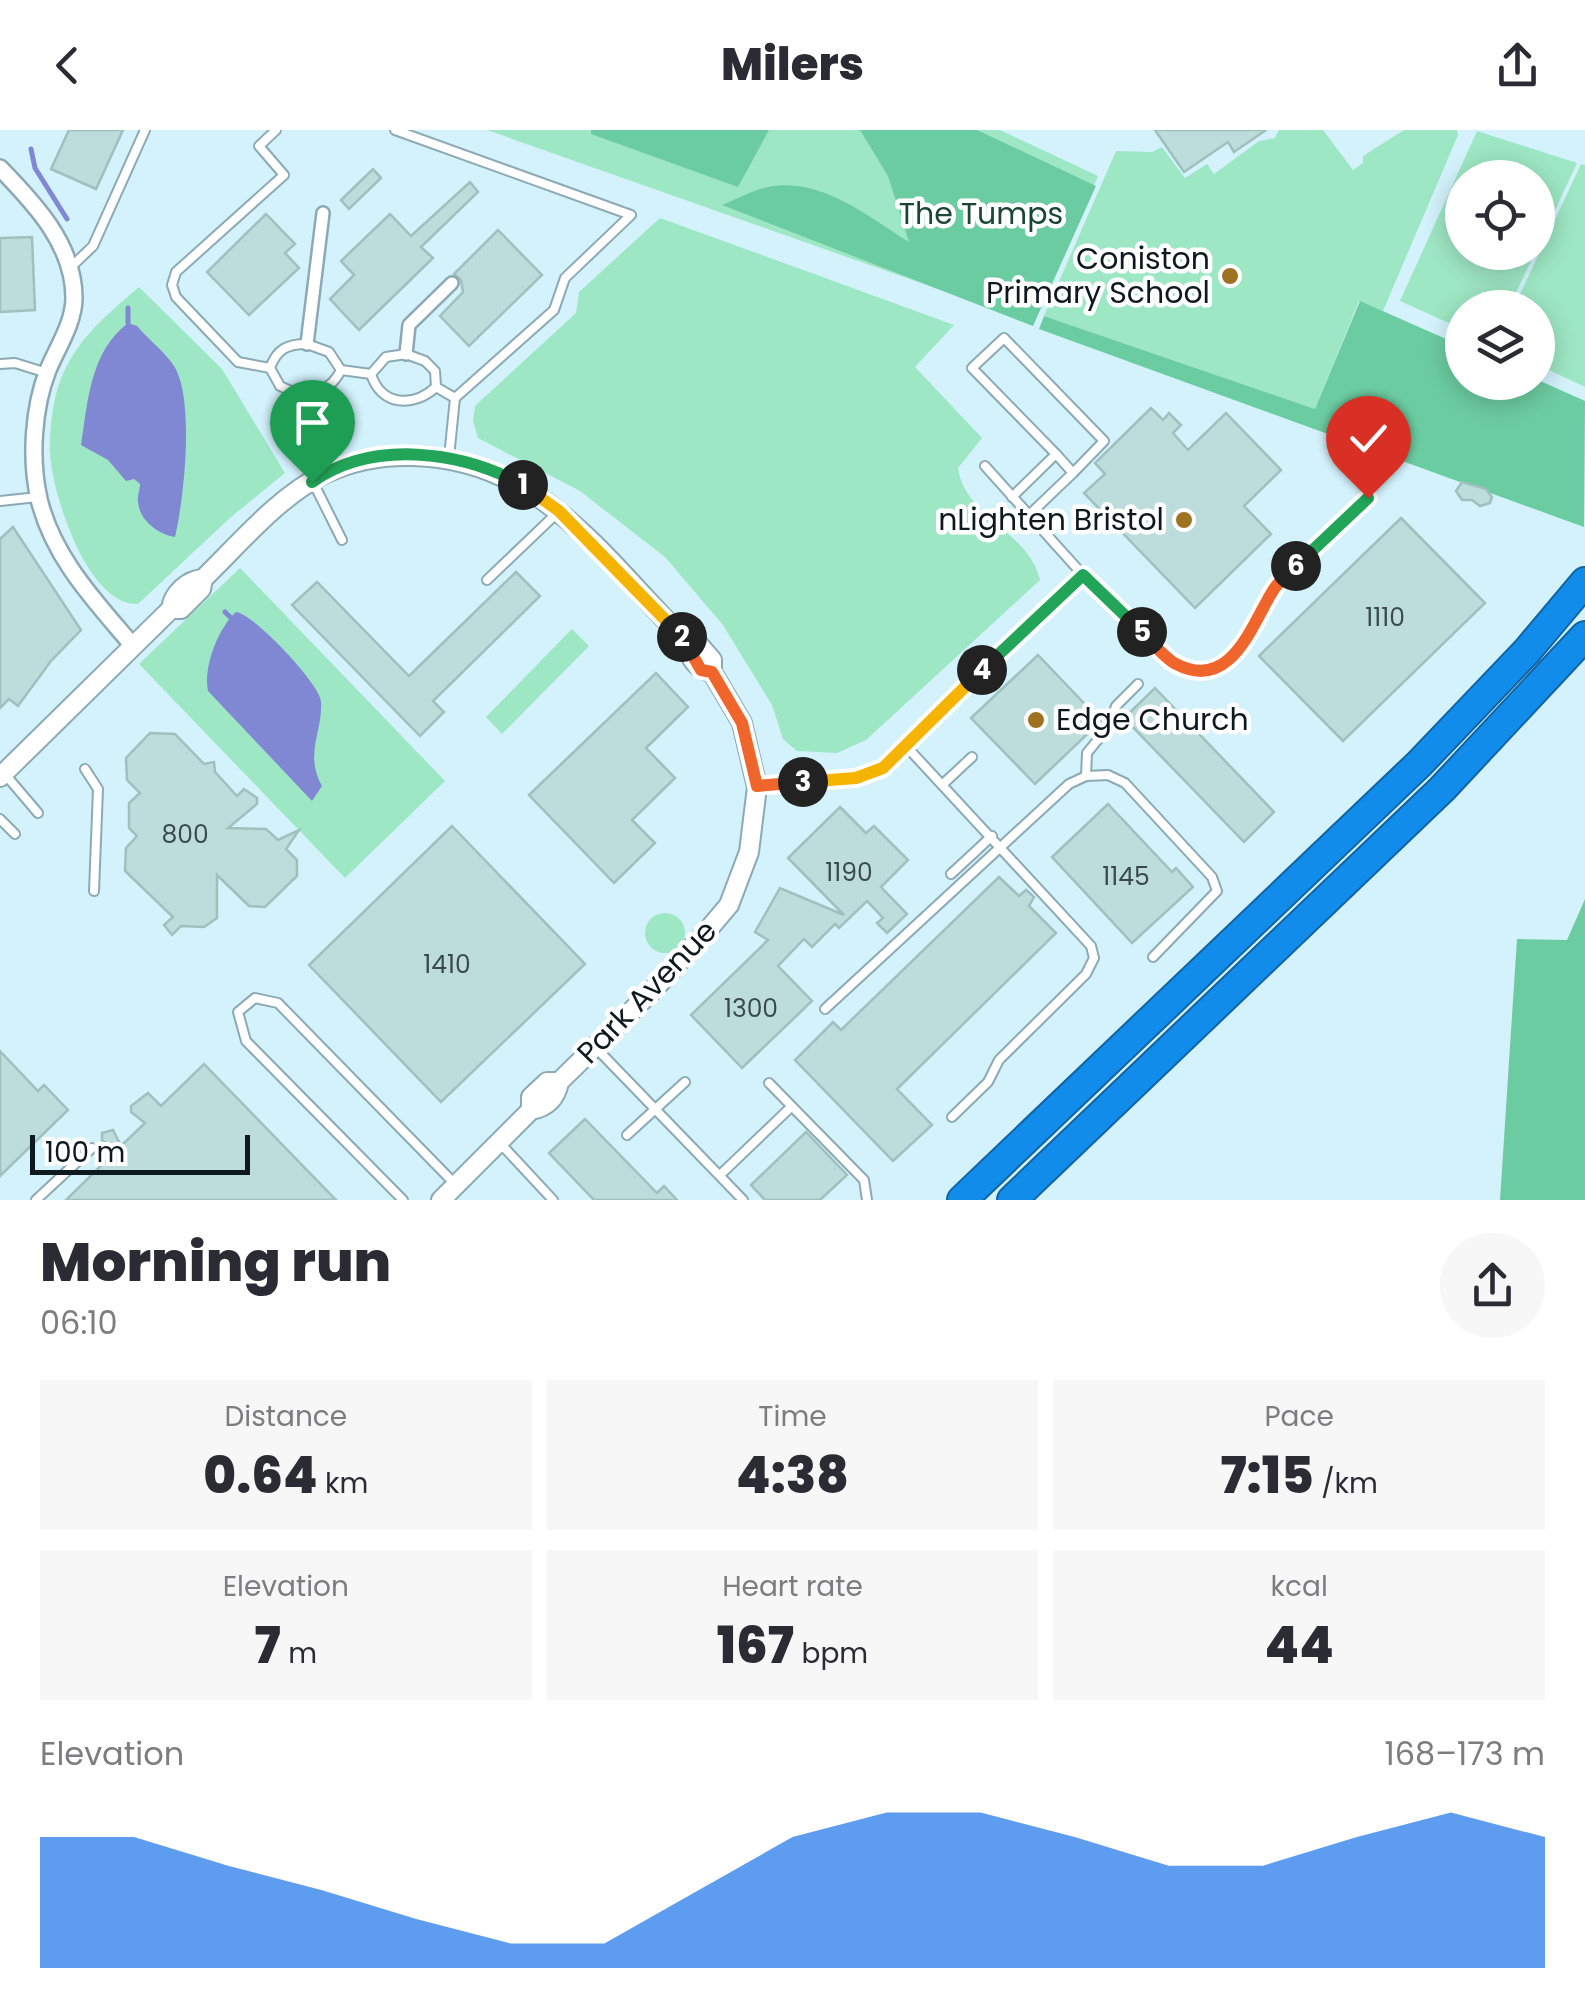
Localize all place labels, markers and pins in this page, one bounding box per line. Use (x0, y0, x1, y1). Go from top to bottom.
place label: Coniston Primary School (986, 237, 1210, 314)
marker: Coniston Primary School (1219, 265, 1241, 287)
pin (270, 380, 355, 483)
pin (1326, 396, 1411, 499)
pin: 1 (498, 460, 548, 510)
place label: nLighten Bristol (938, 498, 1164, 541)
marker: nLighten Bristol (1173, 509, 1195, 531)
pin: 6 (1271, 541, 1321, 591)
pin: 5 (1117, 607, 1167, 657)
pin: 2 (657, 612, 707, 662)
pin: 4 (957, 645, 1007, 695)
place label: Edge Church (1056, 698, 1249, 741)
marker: Edge Church (1025, 709, 1047, 731)
pin: 3 (778, 757, 828, 807)

